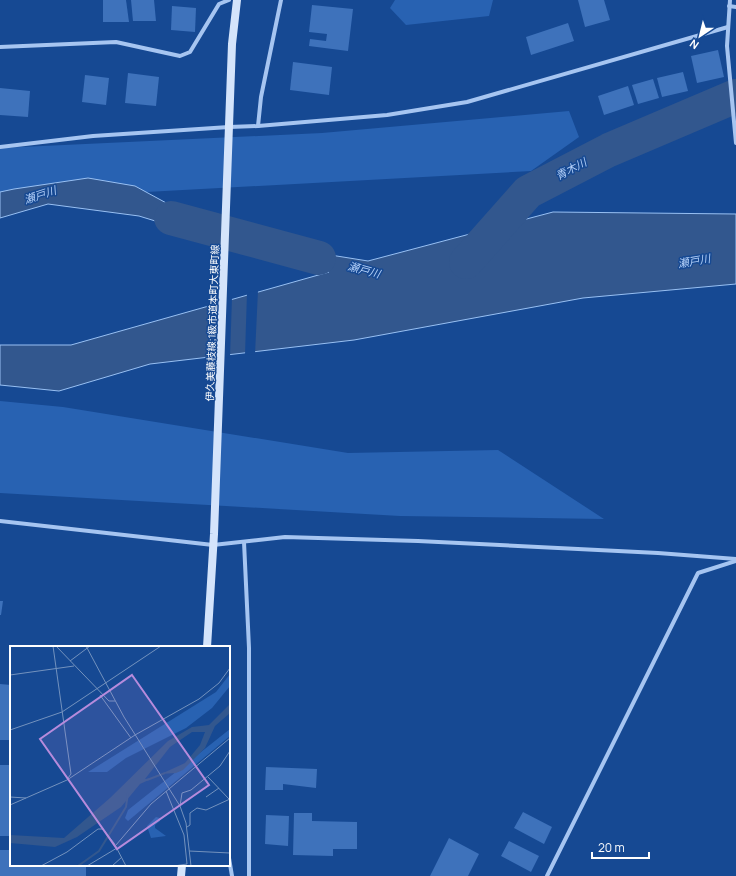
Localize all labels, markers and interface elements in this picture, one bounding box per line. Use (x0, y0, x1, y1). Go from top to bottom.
north arrow (680, 16, 720, 56)
text: N (686, 36, 702, 53)
water label: 青木川 (553, 154, 590, 183)
water label: 瀬戸川 (22, 182, 59, 207)
street label: 伊久美藤枝線;1級市道本町大東町線 (202, 244, 222, 402)
water label: 瀬戸川 (676, 250, 712, 271)
water label: 瀬戸川 (346, 258, 383, 281)
inset map (10, 646, 230, 866)
scale bar (592, 834, 649, 860)
text: 20 m (598, 839, 625, 856)

